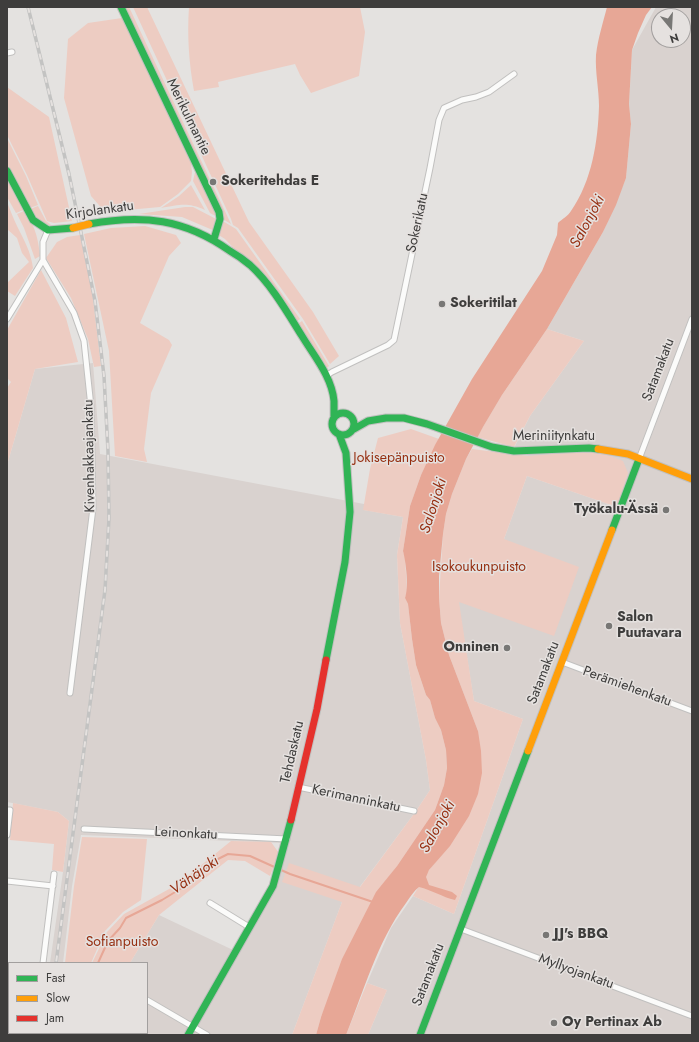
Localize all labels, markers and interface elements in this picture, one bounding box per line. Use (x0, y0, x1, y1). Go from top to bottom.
north arrow (651, 8, 691, 48)
text: N (668, 30, 681, 47)
street label: Merikulmantie (162, 76, 214, 158)
place label: Sokeritehdas E (221, 174, 319, 190)
marker: Sokeritehdas E (208, 177, 218, 187)
street label: Sokerikatu (403, 192, 433, 254)
water label: Salonjoki (567, 193, 609, 251)
street label: Kirjolankatu (65, 198, 135, 224)
place label: Sokeritilat (450, 296, 517, 312)
marker: Sokeritilat (437, 299, 447, 309)
street label: Satamakatu (639, 336, 679, 404)
street label: Kivenhakkaajankatu (81, 399, 99, 513)
street label: Meriniitynkatu (513, 429, 595, 445)
park label: Jokisepänpuisto (353, 451, 445, 467)
water label: Salonjoki (417, 476, 451, 536)
place label: Työkalu-Ässä (574, 502, 658, 518)
marker: Työkalu-Ässä (661, 505, 671, 515)
park label: Isokoukunpuisto (432, 560, 526, 576)
place label: Salon Puutavara (617, 610, 682, 642)
marker: Salon Puutavara (604, 621, 614, 631)
street label: Satamakatu (524, 639, 564, 707)
place label: Onninen (443, 640, 499, 656)
marker: Onninen (502, 643, 512, 653)
street label: Perämiehenkatu (580, 663, 674, 711)
street label: Tehdaskatu (278, 719, 308, 785)
street label: Kerimanninkatu (310, 781, 402, 817)
water label: Salonjoki (416, 798, 460, 856)
street label: Leinonkatu (154, 824, 218, 844)
water label: Vähäjoki (167, 853, 223, 899)
place label: JJ's BBQ (554, 927, 608, 943)
marker: JJ's BBQ (541, 930, 551, 940)
park label: Sofianpuisto (86, 935, 158, 951)
street label: Satamakatu (409, 941, 449, 1009)
street label: Myllyojankatu (536, 951, 616, 993)
legend (8, 962, 148, 1034)
text: Fast (46, 969, 65, 987)
text: Slow (46, 989, 70, 1007)
text: Jam (46, 1009, 64, 1027)
place label: Oy Pertinax Ab (562, 1015, 662, 1031)
marker: Oy Pertinax Ab (549, 1018, 559, 1028)

